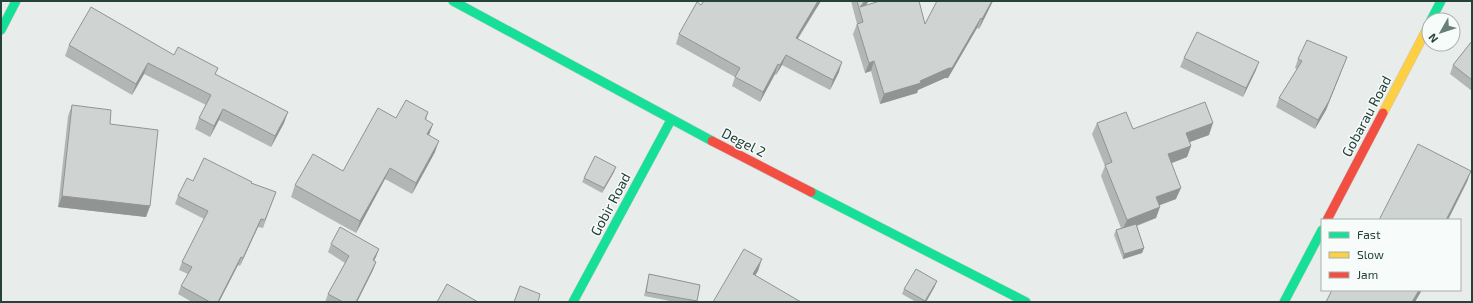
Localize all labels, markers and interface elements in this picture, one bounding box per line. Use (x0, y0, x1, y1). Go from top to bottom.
north arrow (1421, 12, 1461, 52)
text: N (1425, 31, 1440, 46)
street label: Gobarau Road (1338, 73, 1394, 159)
street label: Degel 2 (719, 124, 769, 160)
street label: Gobir Road (586, 170, 634, 238)
legend (1321, 219, 1461, 291)
text: Fast (1357, 227, 1381, 241)
text: Slow (1357, 247, 1384, 261)
text: Jam (1357, 267, 1378, 281)

